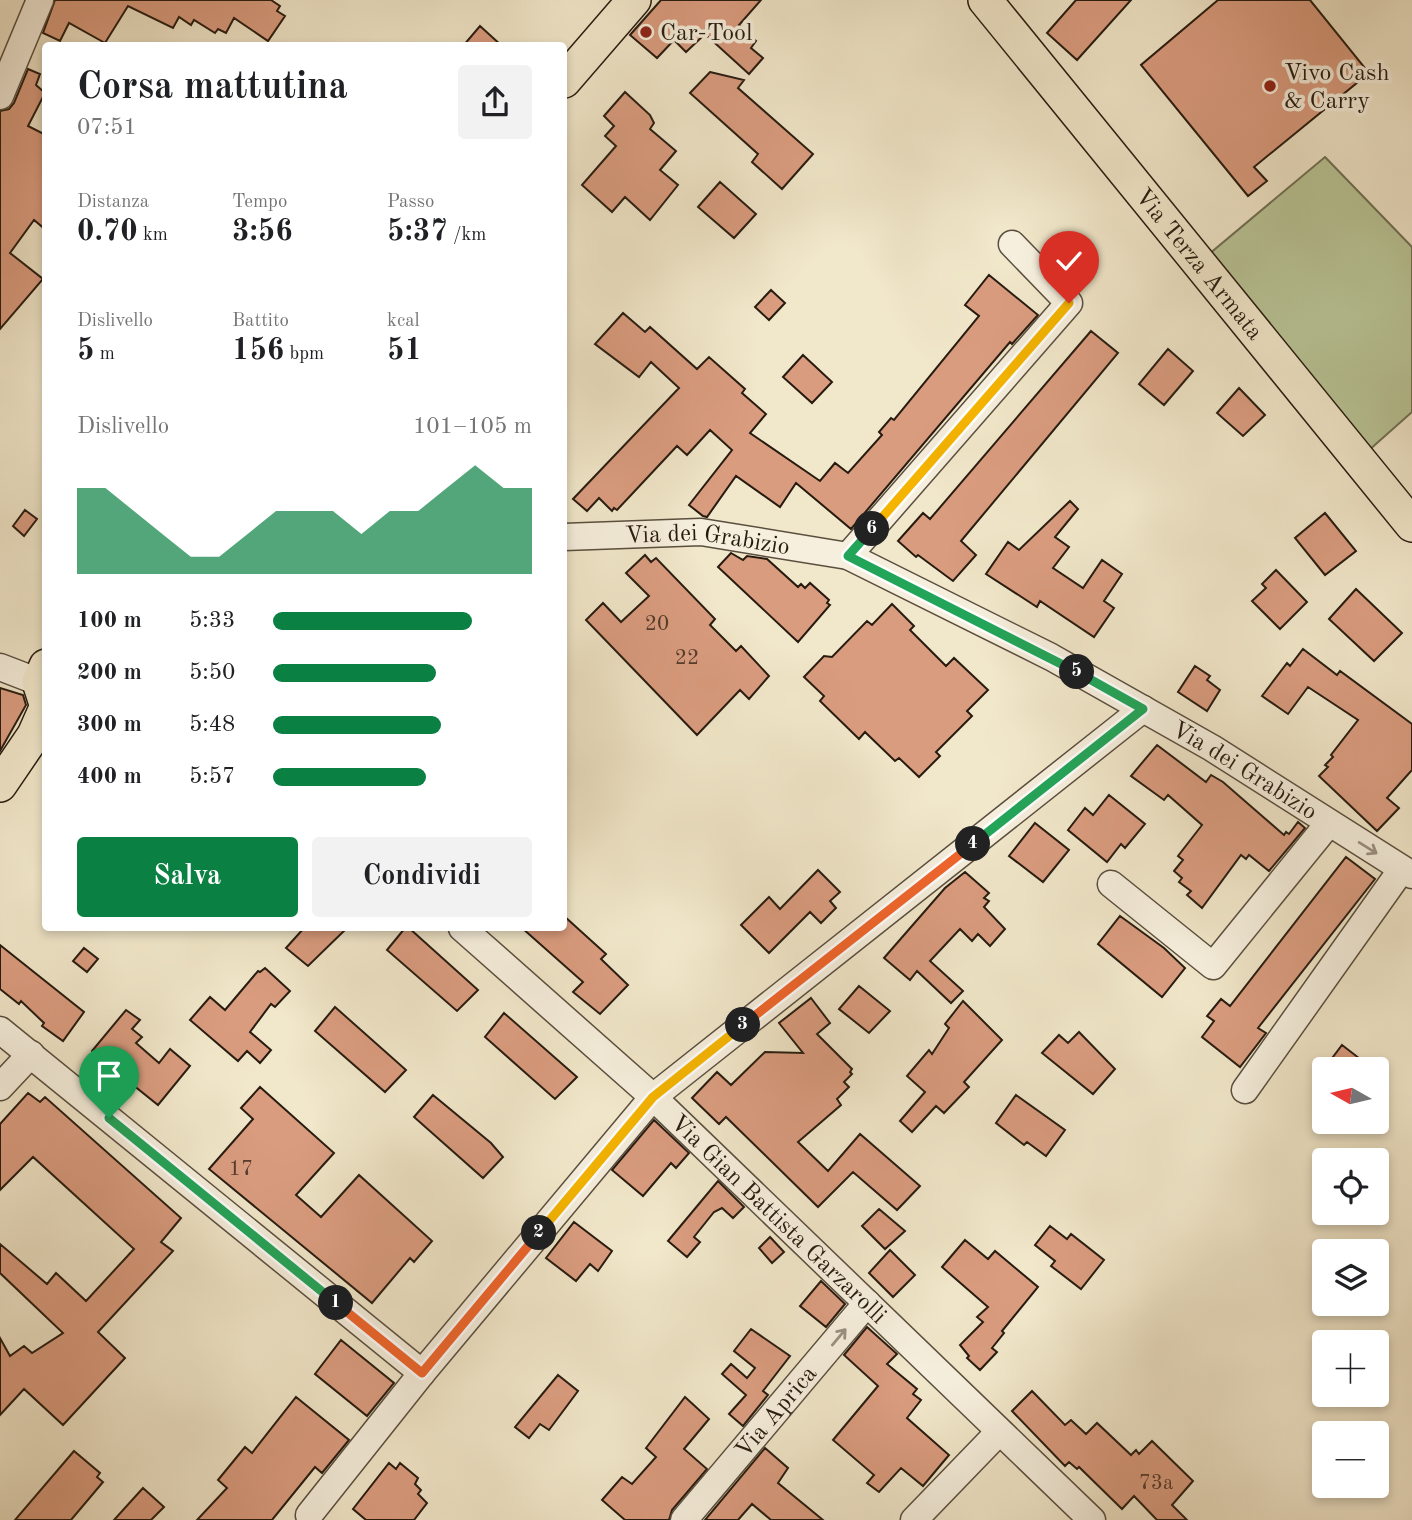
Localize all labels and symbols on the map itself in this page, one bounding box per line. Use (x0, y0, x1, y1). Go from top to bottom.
place label: Car-Tool (660, 22, 752, 46)
marker: Car-Tool (638, 24, 654, 40)
place label: Vivo Cash & Carry (1284, 62, 1390, 114)
marker: Vivo Cash & Carry (1262, 78, 1278, 94)
street label: Via Terza Armata (1130, 185, 1267, 345)
pin (1039, 231, 1099, 303)
pin: 6 (854, 512, 890, 546)
street label: Via dei Grabizio (625, 522, 791, 560)
house number: 20 (645, 614, 669, 635)
house number: 22 (675, 648, 699, 669)
pin: 5 (1060, 654, 1094, 690)
street label: Via dei Grabizio (1167, 718, 1321, 825)
pin: 4 (956, 826, 990, 862)
one-way arrow (1358, 841, 1378, 855)
pin: 3 (726, 1007, 760, 1042)
pin (79, 1046, 139, 1118)
north arrow (1312, 1057, 1390, 1134)
street label: Via Gian Battista Garzarolli (665, 1111, 890, 1329)
house number: 17 (229, 1159, 253, 1180)
pin: 2 (522, 1216, 556, 1250)
pin: 1 (318, 1286, 354, 1320)
one-way arrow (831, 1328, 847, 1346)
street label: Via Aprica (732, 1362, 822, 1463)
house number: 73a (1139, 1473, 1173, 1494)

